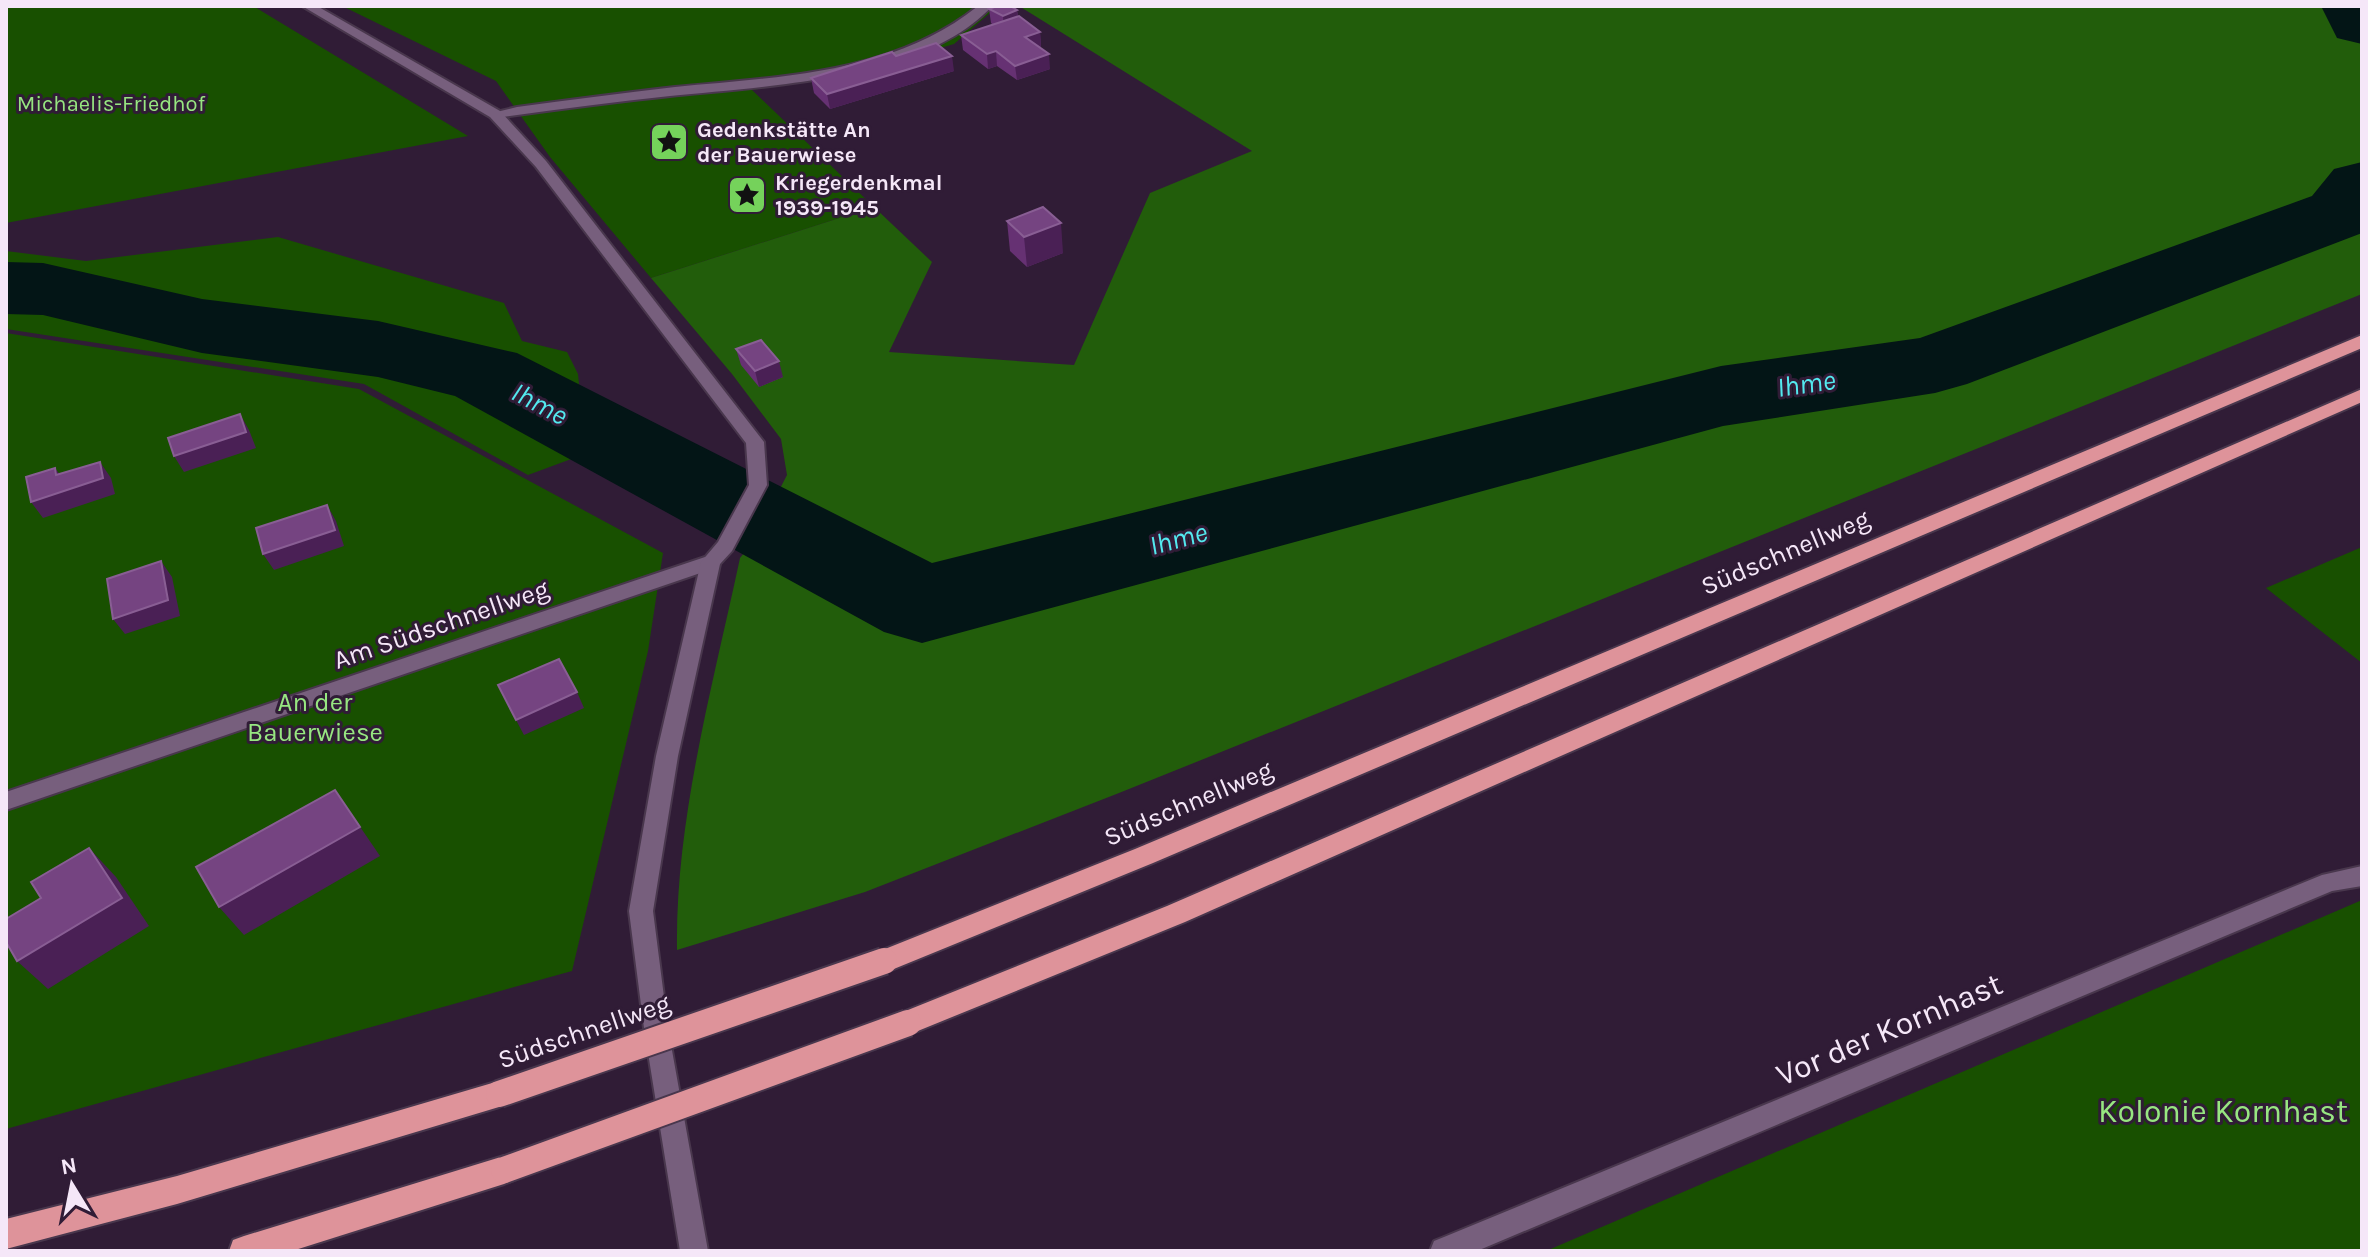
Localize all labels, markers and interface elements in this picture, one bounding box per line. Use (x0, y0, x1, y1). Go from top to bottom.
park label: Michaelis-Friedhof (17, 91, 206, 117)
place label: Gedenkstätte An der Bauerwiese (697, 117, 871, 168)
place icon: Gedenkstätte An der Bauerwiese (648, 121, 690, 163)
place label: Kriegerdenkmal 1939-1945 (775, 170, 942, 221)
place icon: Kriegerdenkmal 1939-1945 (726, 174, 768, 216)
water label: Ihme (1775, 363, 1838, 404)
water label: Ihme (506, 375, 573, 432)
street label: Südschnellweg (1696, 503, 1874, 602)
water label: Ihme (1145, 515, 1211, 562)
street label: Am Südschnellweg (329, 573, 553, 676)
park label: An der Bauerwiese (247, 687, 383, 748)
street label: Südschnellweg (1099, 754, 1277, 853)
street label: Vor der Kornhast (1771, 965, 2008, 1094)
street label: Südschnellweg (494, 987, 675, 1075)
park label: Kolonie Kornhast (2098, 1093, 2348, 1130)
north arrow (32, 1145, 112, 1225)
text: N (59, 1152, 79, 1180)

